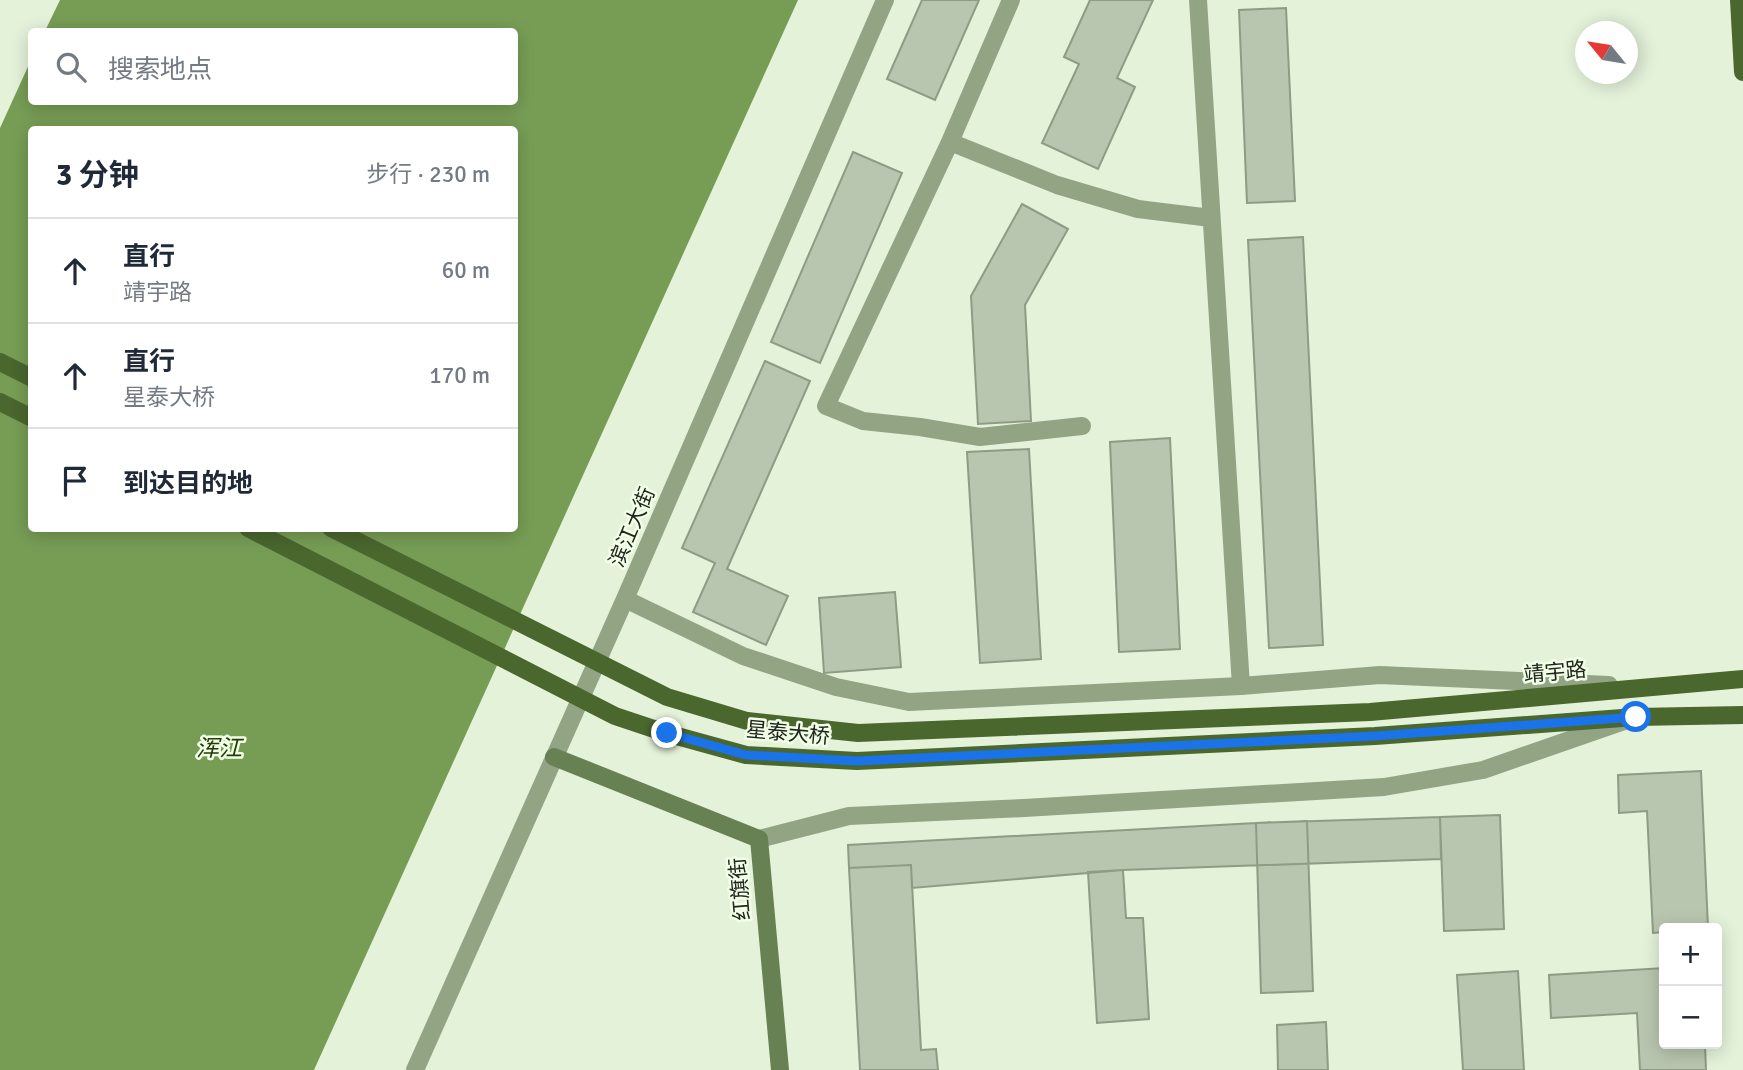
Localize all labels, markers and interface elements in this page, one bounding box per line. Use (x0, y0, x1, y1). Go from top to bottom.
north arrow (1575, 21, 1638, 84)
search box (28, 28, 518, 105)
icon: search (52, 48, 90, 86)
text: 搜索地点 (108, 54, 212, 86)
text: 3 分钟 (56, 157, 139, 194)
text: 步行 · 230 m (366, 160, 490, 189)
text: 直行 (123, 241, 175, 273)
icon: ahead (56, 252, 94, 290)
text: 60 m (442, 256, 490, 285)
text: 靖宇路 (123, 278, 192, 307)
text: 直行 (123, 346, 175, 378)
icon: ahead (56, 357, 94, 395)
text: 170 m (429, 361, 490, 390)
text: 星泰大桥 (123, 383, 215, 412)
icon: arrive (56, 462, 94, 500)
text: 到达目的地 (123, 468, 253, 500)
street label: 滨江大街 (604, 483, 660, 571)
street label: 靖宇路 (1522, 656, 1588, 688)
route start (1620, 701, 1651, 732)
street label: 星泰大桥 (745, 716, 831, 750)
route end (651, 717, 682, 748)
water label: 浑江 (196, 734, 245, 763)
street label: 红旗街 (724, 856, 756, 922)
map controls (1659, 923, 1722, 1049)
button: + (1659, 923, 1722, 986)
button: − (1659, 986, 1722, 1049)

